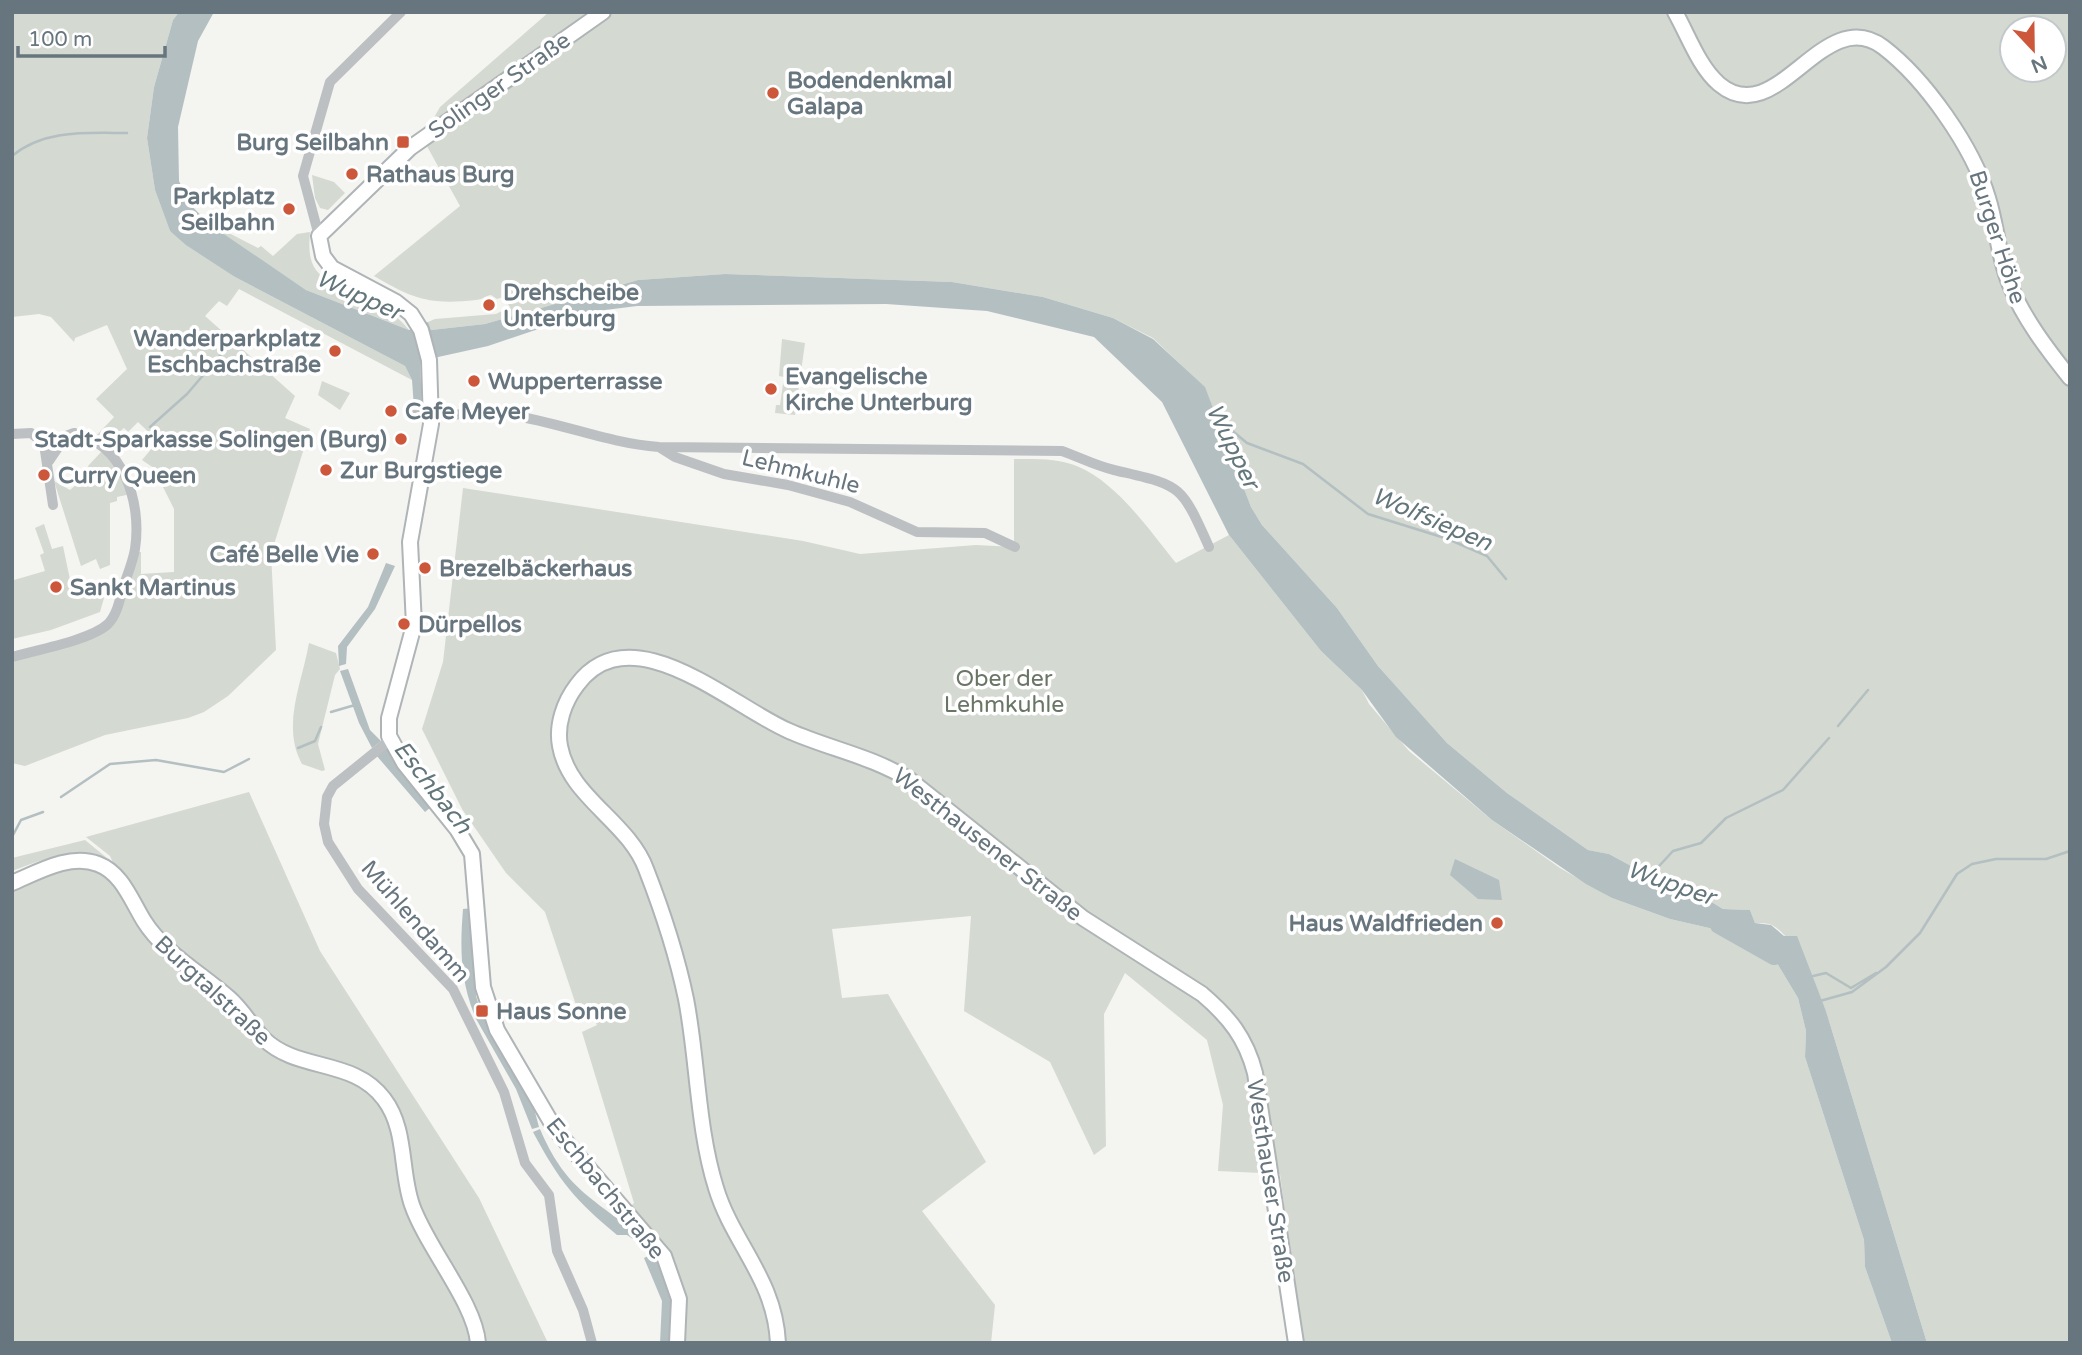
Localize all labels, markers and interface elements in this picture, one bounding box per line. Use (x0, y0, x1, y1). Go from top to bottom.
scale bar (18, 14, 164, 58)
north arrow (1998, 14, 2068, 84)
street label: Solinger Straße (423, 26, 576, 145)
text: 100 m (28, 27, 92, 52)
text: N (2028, 51, 2050, 77)
place label: Bodendenkmal Galapa (787, 67, 952, 121)
marker: Bodendenkmal Galapa (765, 85, 781, 101)
place label: Burg Seilbahn (236, 129, 389, 157)
marker: Burg Seilbahn (395, 134, 411, 150)
place label: Rathaus Burg (366, 161, 514, 189)
marker: Rathaus Burg (344, 166, 360, 182)
street label: Burger Höhe (1962, 167, 2032, 308)
place label: Parkplatz Seilbahn (173, 183, 275, 237)
marker: Parkplatz Seilbahn (281, 201, 297, 217)
water label: Wupper (311, 264, 409, 328)
place label: Drehscheibe Unterburg (503, 279, 639, 333)
marker: Drehscheibe Unterburg (481, 297, 497, 313)
place label: Wanderparkplatz Eschbachstraße (133, 325, 321, 379)
marker: Wanderparkplatz Eschbachstraße (327, 343, 343, 359)
place label: Evangelische Kirche Unterburg (785, 363, 973, 417)
place label: Wupperterrasse (488, 368, 662, 396)
marker: Wupperterrasse (466, 373, 482, 389)
marker: Evangelische Kirche Unterburg (763, 381, 779, 397)
place label: Cafe Meyer (405, 398, 531, 426)
water label: Wupper (1200, 399, 1267, 496)
marker: Cafe Meyer (383, 403, 399, 419)
place label: Stadt-Sparkasse Solingen (Burg) (35, 426, 387, 454)
marker: Stadt-Sparkasse Solingen (Burg) (393, 431, 409, 447)
street label: Lehmkuhle (739, 444, 863, 500)
place label: Zur Burgstiege (340, 457, 502, 485)
place label: Curry Queen (58, 462, 196, 490)
marker: Zur Burgstiege (318, 462, 334, 478)
marker: Curry Queen (36, 467, 52, 483)
water label: Wolfsiepen (1368, 481, 1497, 558)
place label: Café Belle Vie (209, 541, 359, 569)
marker: Café Belle Vie (365, 546, 381, 562)
place label: Brezelbäckerhaus (439, 555, 632, 583)
marker: Brezelbäckerhaus (417, 560, 433, 576)
place label: Sankt Martinus (70, 574, 236, 602)
marker: Sankt Martinus (48, 579, 64, 595)
place label: Dürpellos (418, 611, 522, 639)
marker: Dürpellos (396, 616, 412, 632)
park label: Ober der Lehmkuhle (944, 665, 1064, 719)
water label: Eschbach (387, 735, 479, 841)
street label: Westhausener Straße (887, 762, 1088, 928)
street label: Mühlendamm (355, 855, 476, 988)
water label: Wupper (1623, 855, 1721, 913)
place label: Haus Waldfrieden (1288, 910, 1483, 938)
marker: Haus Waldfrieden (1489, 915, 1505, 931)
street label: Burgtalstraße (148, 930, 276, 1052)
place label: Haus Sonne (496, 998, 626, 1026)
marker: Haus Sonne (474, 1003, 490, 1019)
street label: Westhauser Straße (1240, 1077, 1300, 1285)
street label: Eschbachstraße (540, 1112, 671, 1265)

